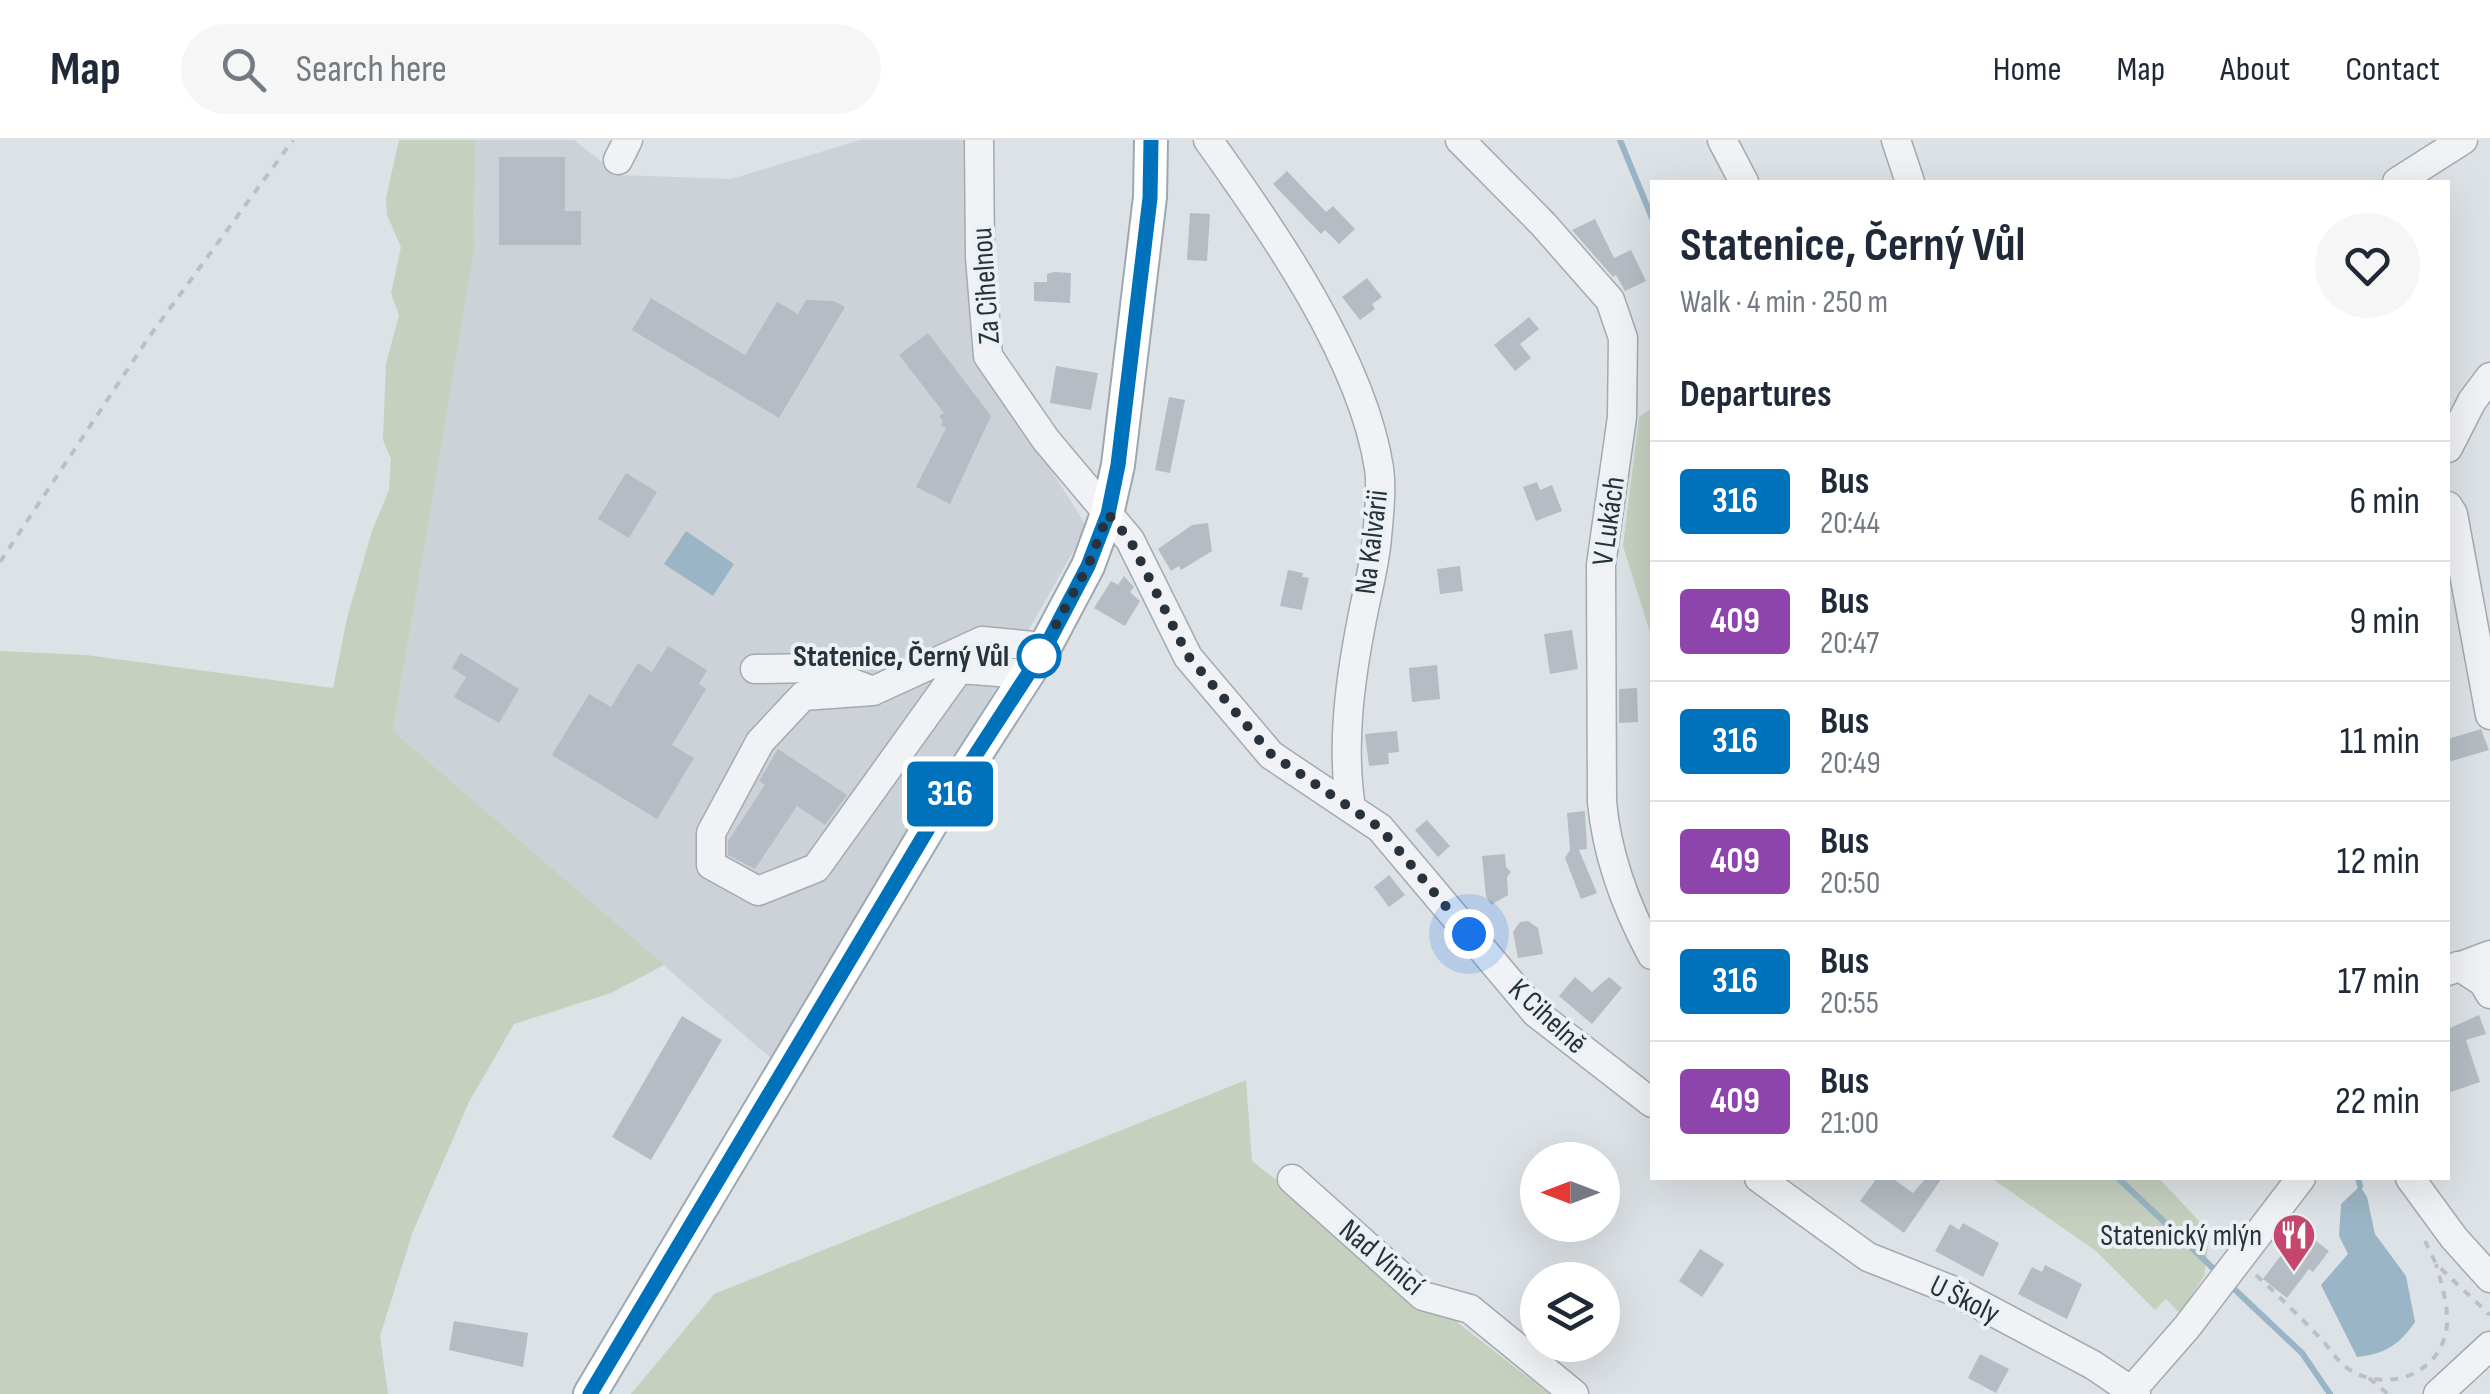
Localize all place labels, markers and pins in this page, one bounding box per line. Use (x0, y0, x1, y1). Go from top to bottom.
marker: Statenice, Černý Vůl (1018, 635, 1060, 677)
place label: Statenice, Černý Vůl (793, 639, 1009, 675)
restaurant icon: Statenický mlýn (2271, 1212, 2317, 1273)
place label: Statenický mlýn (2100, 1218, 2262, 1254)

